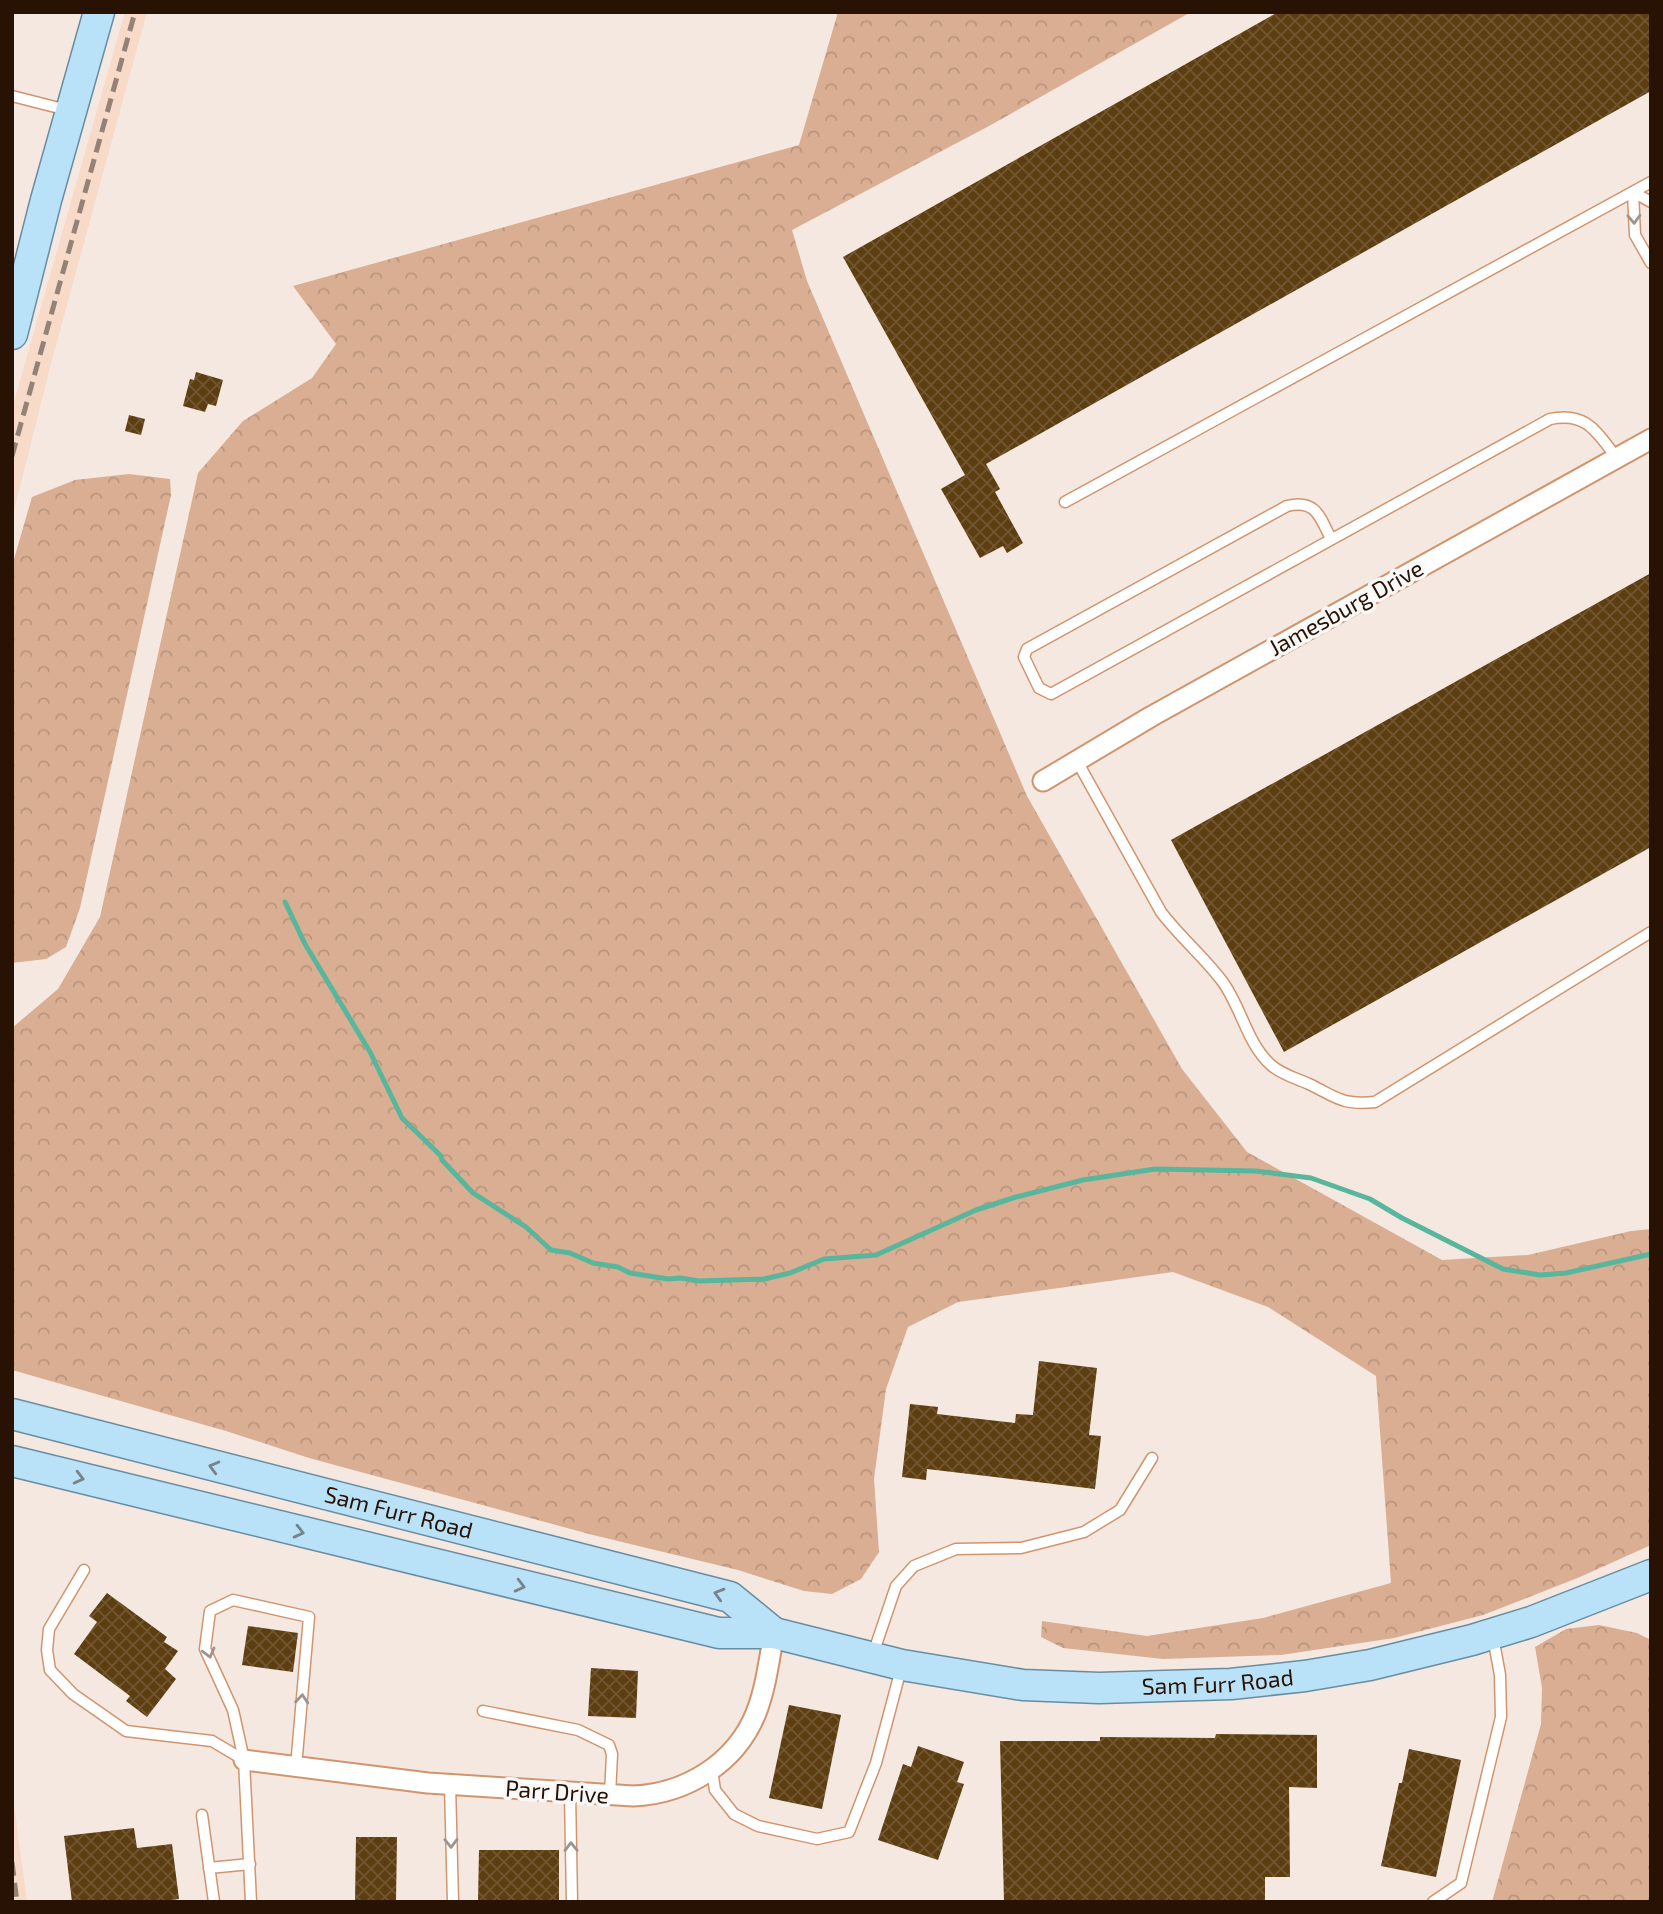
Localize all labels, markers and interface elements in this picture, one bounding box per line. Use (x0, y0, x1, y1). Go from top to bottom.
one-way arrow (1627, 214, 1642, 225)
street label: Jamesburg Drive (1263, 553, 1428, 661)
one-way arrow (209, 1461, 221, 1475)
one-way arrow (72, 1470, 84, 1484)
street label: Sam Furr Road (322, 1479, 476, 1544)
one-way arrow (293, 1524, 305, 1538)
one-way arrow (514, 1578, 526, 1592)
one-way arrow (714, 1588, 726, 1603)
one-way arrow (201, 1646, 215, 1658)
street label: Sam Furr Road (1141, 1662, 1295, 1700)
one-way arrow (294, 1693, 309, 1704)
street label: Parr Drive (504, 1773, 610, 1809)
one-way arrow (443, 1839, 459, 1849)
one-way arrow (563, 1841, 579, 1852)

